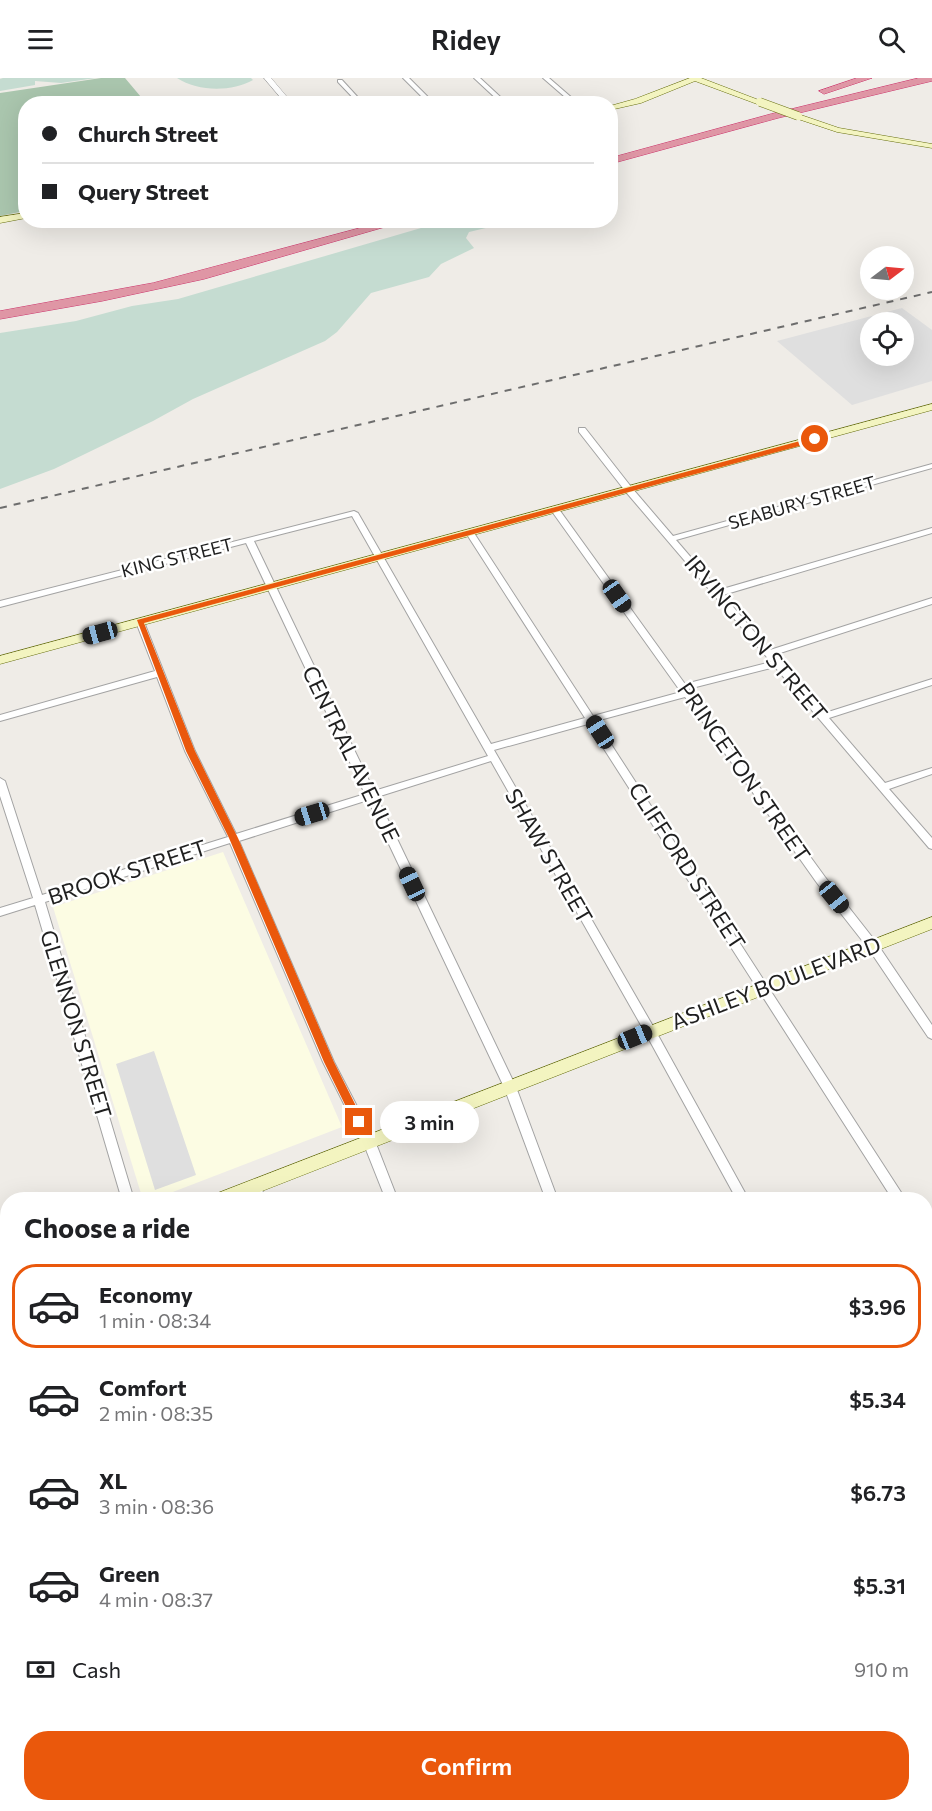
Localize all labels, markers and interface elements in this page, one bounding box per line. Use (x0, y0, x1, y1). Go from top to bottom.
icon: menu (24, 23, 57, 56)
text: Ridey (431, 23, 501, 56)
icon: search (875, 23, 908, 56)
text: Church Street (78, 120, 218, 147)
text: Query Street (78, 178, 209, 205)
north arrow (860, 246, 914, 300)
map controls (860, 246, 914, 366)
button: locate (860, 312, 914, 366)
route start (801, 425, 828, 452)
street label: SEABURY STREET (726, 471, 878, 534)
street label: KING STREET (119, 533, 235, 582)
street label: IRVINGTON STREET (679, 549, 834, 726)
car (599, 576, 635, 616)
car (80, 620, 120, 646)
street label: CENTRAL AVENUE (297, 661, 406, 846)
street label: PRINCETON STREET (672, 677, 817, 867)
car (583, 712, 617, 752)
street label: CLIFFORD STREET (623, 777, 752, 954)
street label: SHAW STREET (500, 783, 599, 928)
car (292, 800, 332, 828)
street label: BROOK STREET (44, 833, 210, 910)
car (396, 864, 428, 904)
car (816, 877, 852, 917)
street label: GLENNON STREET (35, 926, 118, 1121)
street label: ASHLEY BOULEVARD (667, 930, 884, 1035)
car (615, 1022, 655, 1052)
callout: 3 min (380, 1101, 479, 1143)
route end (345, 1108, 372, 1135)
text: 3 min (405, 1110, 454, 1134)
text: Choose a ride (24, 1211, 190, 1244)
icon: car (27, 1279, 81, 1333)
text: Economy (99, 1281, 193, 1308)
text: $3.96 (849, 1293, 906, 1320)
text: 1 min · 08:34 (99, 1308, 211, 1332)
icon: car (27, 1372, 81, 1426)
text: Comfort (99, 1374, 187, 1401)
text: $5.34 (849, 1386, 906, 1413)
text: 2 min · 08:35 (99, 1401, 213, 1425)
icon: car (27, 1465, 81, 1519)
text: XL (99, 1467, 127, 1494)
text: $6.73 (850, 1479, 906, 1506)
text: 3 min · 08:36 (99, 1494, 214, 1518)
icon: car (27, 1558, 81, 1612)
text: Green (99, 1560, 160, 1587)
text: $5.31 (853, 1572, 906, 1599)
text: 4 min · 08:37 (99, 1587, 213, 1611)
icon: cash (24, 1653, 57, 1686)
text: Cash (72, 1656, 121, 1683)
text: 910 m (854, 1657, 909, 1681)
button: Confirm (24, 1731, 909, 1800)

